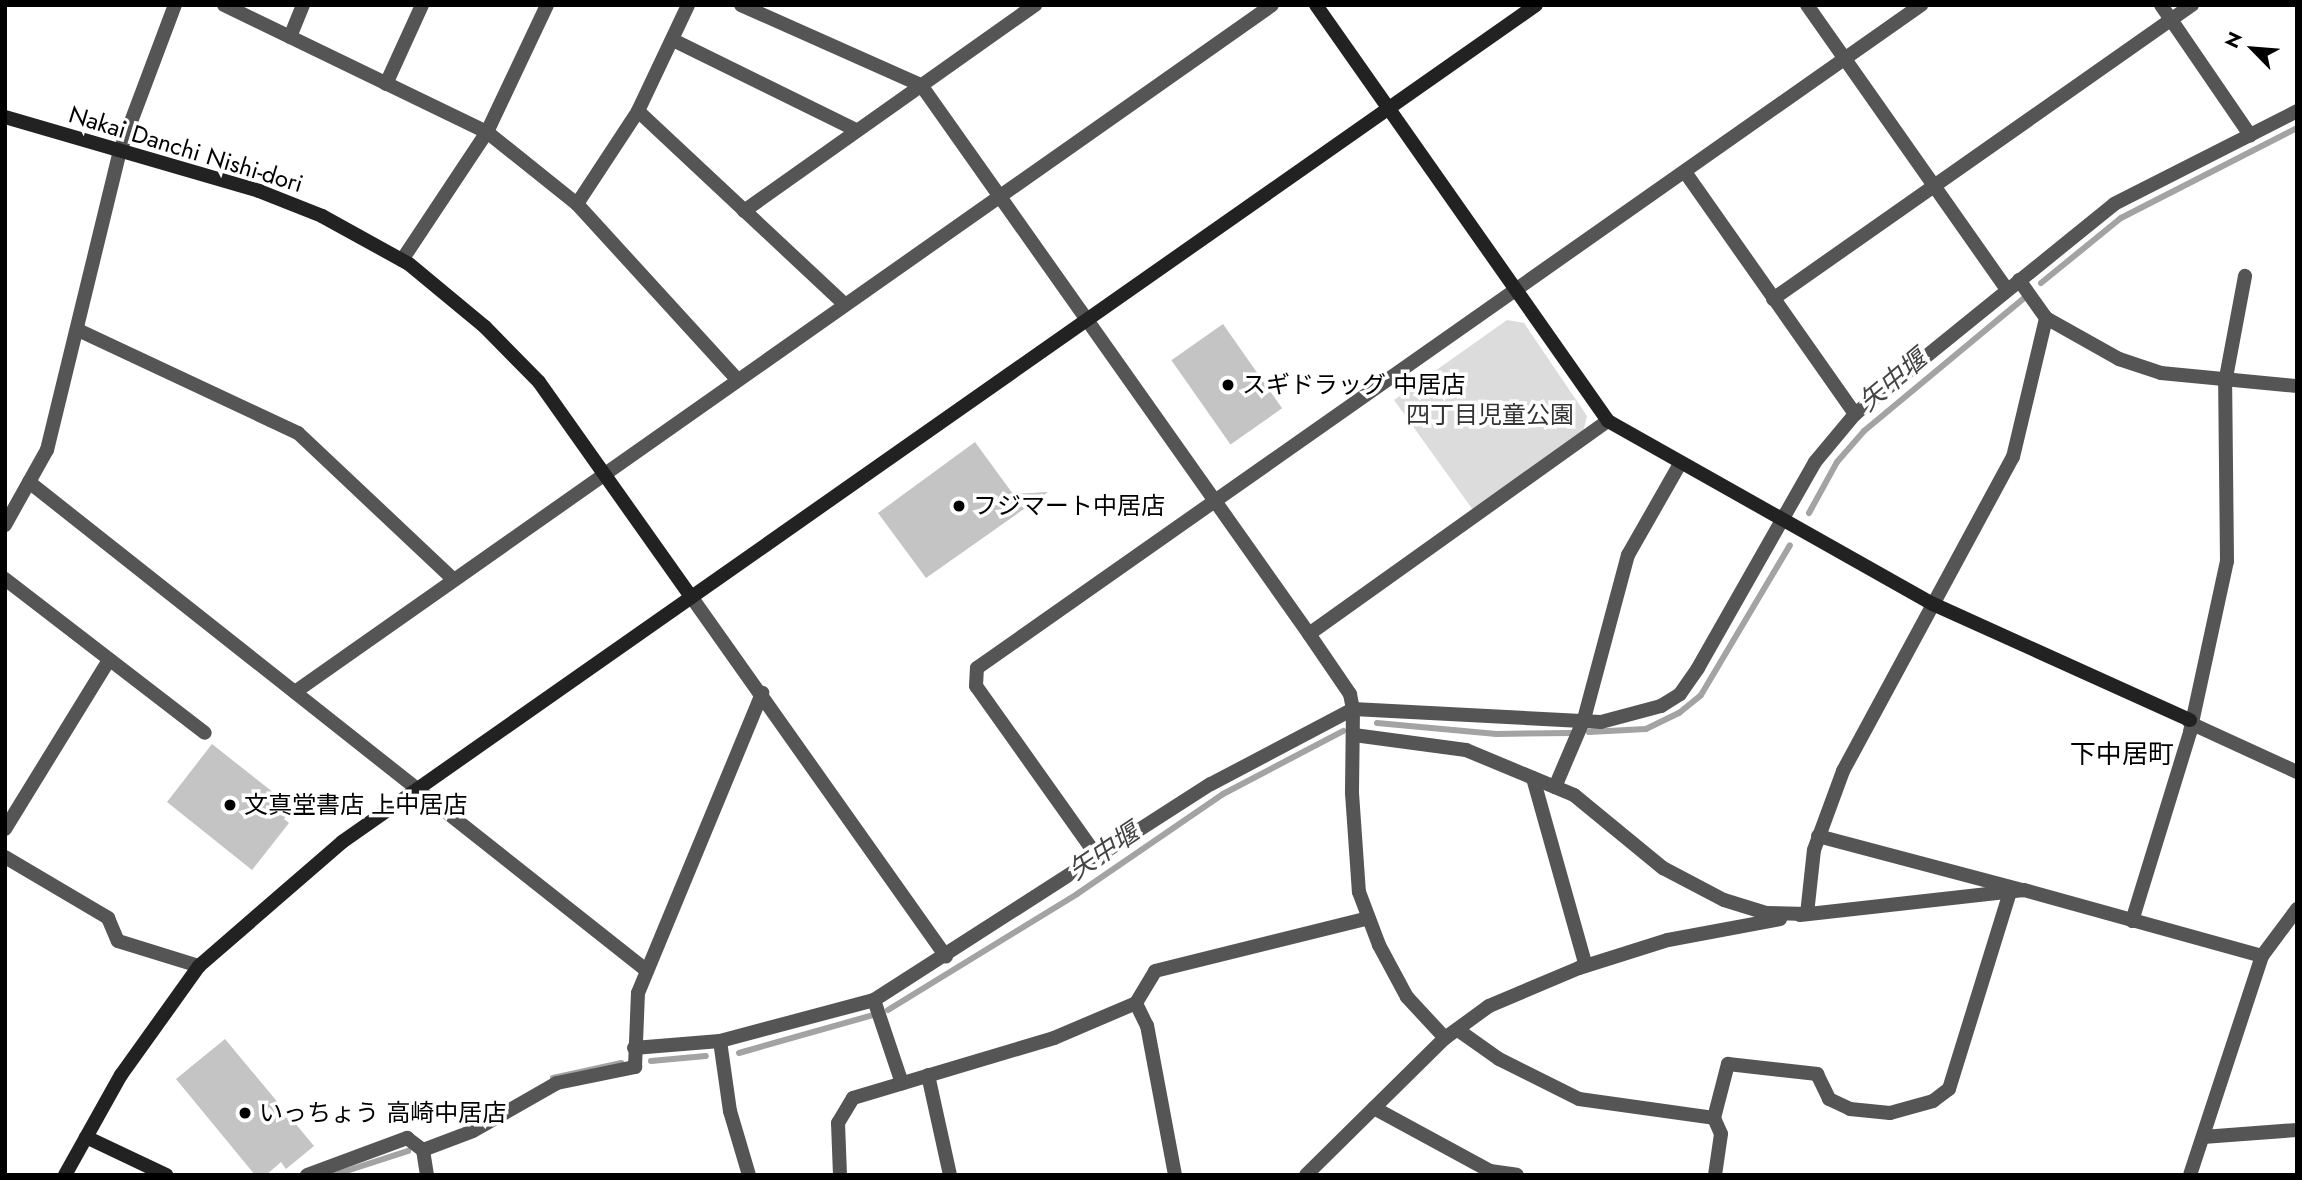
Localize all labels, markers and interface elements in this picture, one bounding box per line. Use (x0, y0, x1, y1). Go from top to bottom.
north arrow (2218, 14, 2288, 84)
text: N (2218, 27, 2249, 52)
street label: Nakai Danchi Nishi-dori (65, 100, 307, 198)
water label: 矢中堰 (1853, 344, 1933, 418)
place label: スギドラッグ 中居店 (1242, 371, 1465, 399)
marker: スギドラッグ 中居店 (1220, 377, 1236, 393)
park label: 四丁目児童公園 (1406, 401, 1574, 429)
place label: フジマート中居店 (973, 492, 1165, 520)
marker: フジマート中居店 (951, 498, 967, 514)
district label: 下中居町 (2070, 739, 2174, 771)
place label: 文真堂書店 上中居店 (244, 791, 467, 819)
marker: 文真堂書店 上中居店 (222, 797, 238, 813)
water label: 矢中堰 (1063, 817, 1145, 887)
place label: いっちょう 高崎中居店 (259, 1099, 506, 1127)
marker: いっちょう 高崎中居店 (237, 1105, 253, 1121)

